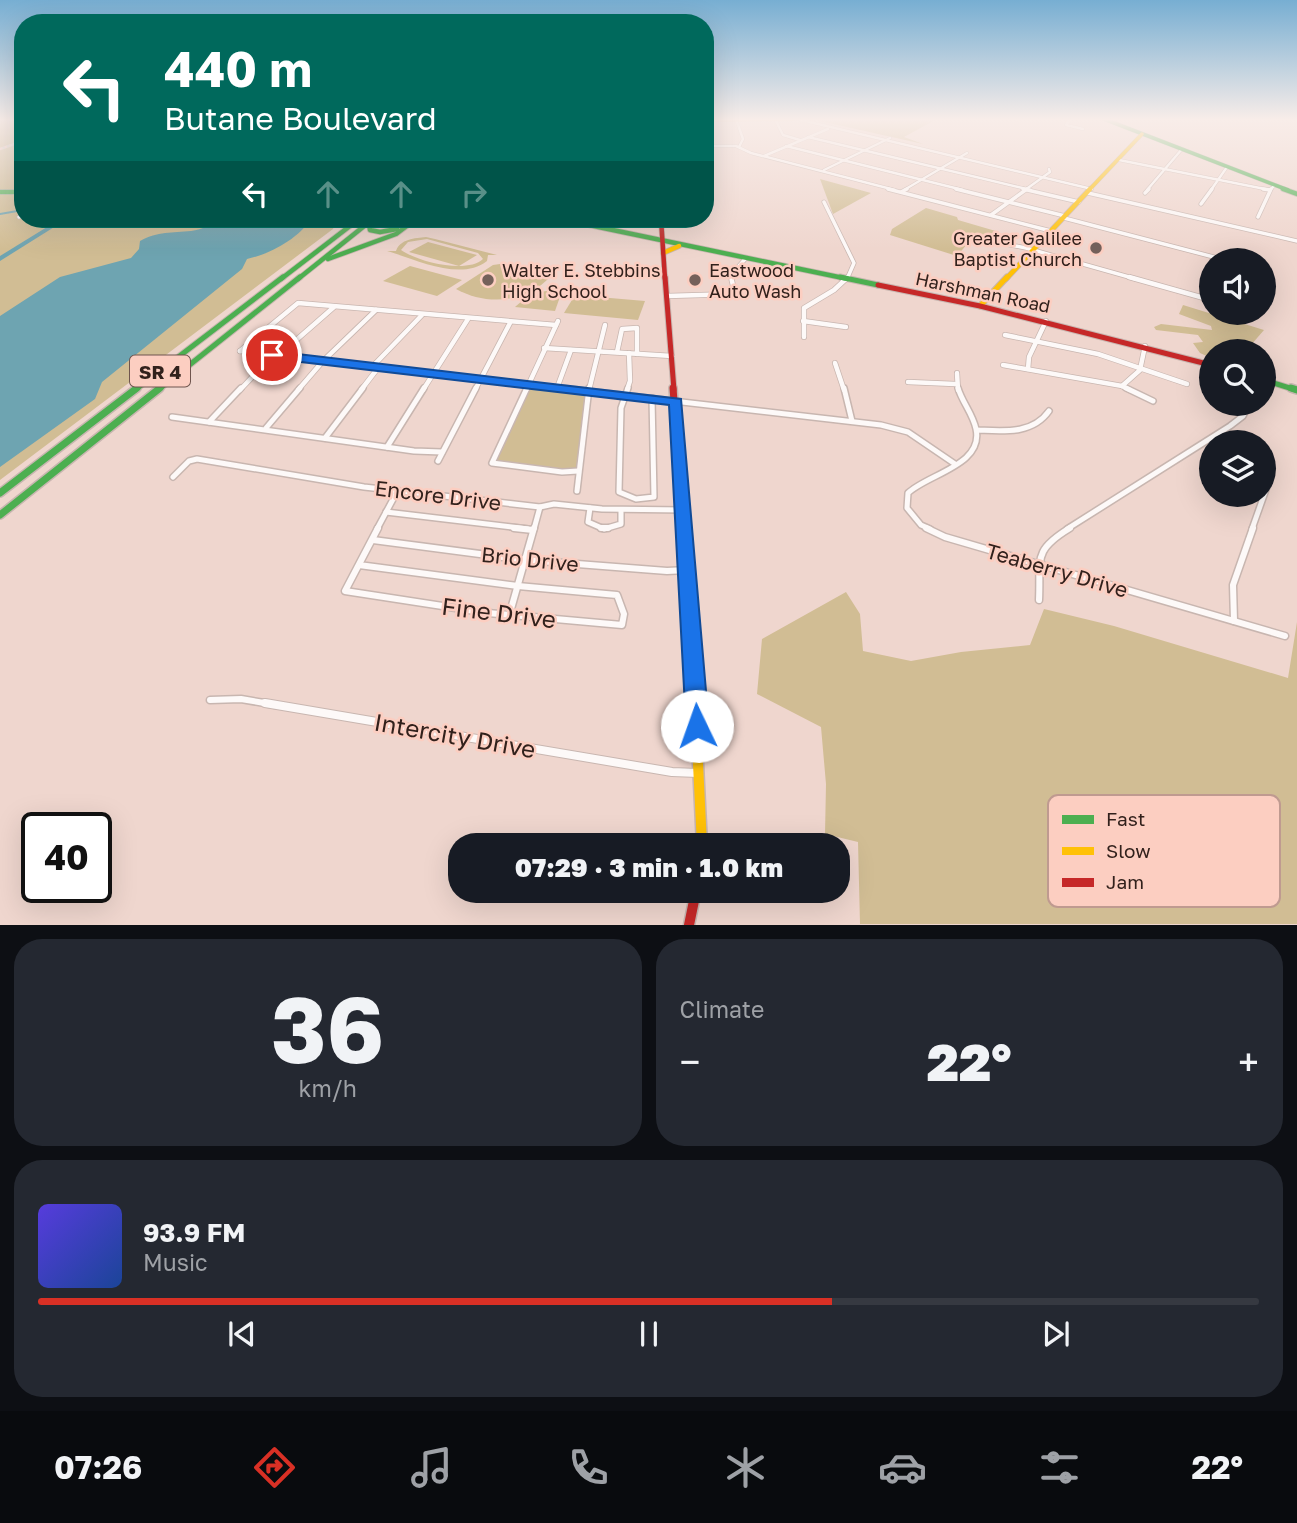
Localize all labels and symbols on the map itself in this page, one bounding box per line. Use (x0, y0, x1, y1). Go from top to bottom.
place label: Greater Galilee Baptist Church (953, 227, 1082, 270)
marker: Greater Galilee Baptist Church (1088, 240, 1104, 256)
place label: Walter E. Stebbins High School (502, 259, 661, 302)
place label: Eastwood Auto Wash (709, 259, 801, 302)
street label: Harshman Road (914, 267, 1052, 317)
marker: Walter E. Stebbins High School (480, 272, 496, 288)
marker: Eastwood Auto Wash (687, 272, 703, 288)
pin (242, 325, 302, 385)
road number: SR 4 (130, 356, 190, 386)
street label: Encore Drive (373, 474, 503, 516)
street label: Teaberry Drive (983, 537, 1131, 603)
street label: Brio Drive (480, 541, 580, 577)
street label: Fine Drive (440, 591, 558, 633)
position arrow (660, 689, 734, 763)
street label: Intercity Drive (372, 707, 538, 763)
legend (1048, 795, 1280, 907)
text: Fast (1106, 807, 1145, 830)
speed limit sign: 40 (21, 812, 112, 903)
text: Slow (1106, 839, 1151, 862)
text: Jam (1106, 870, 1144, 893)

